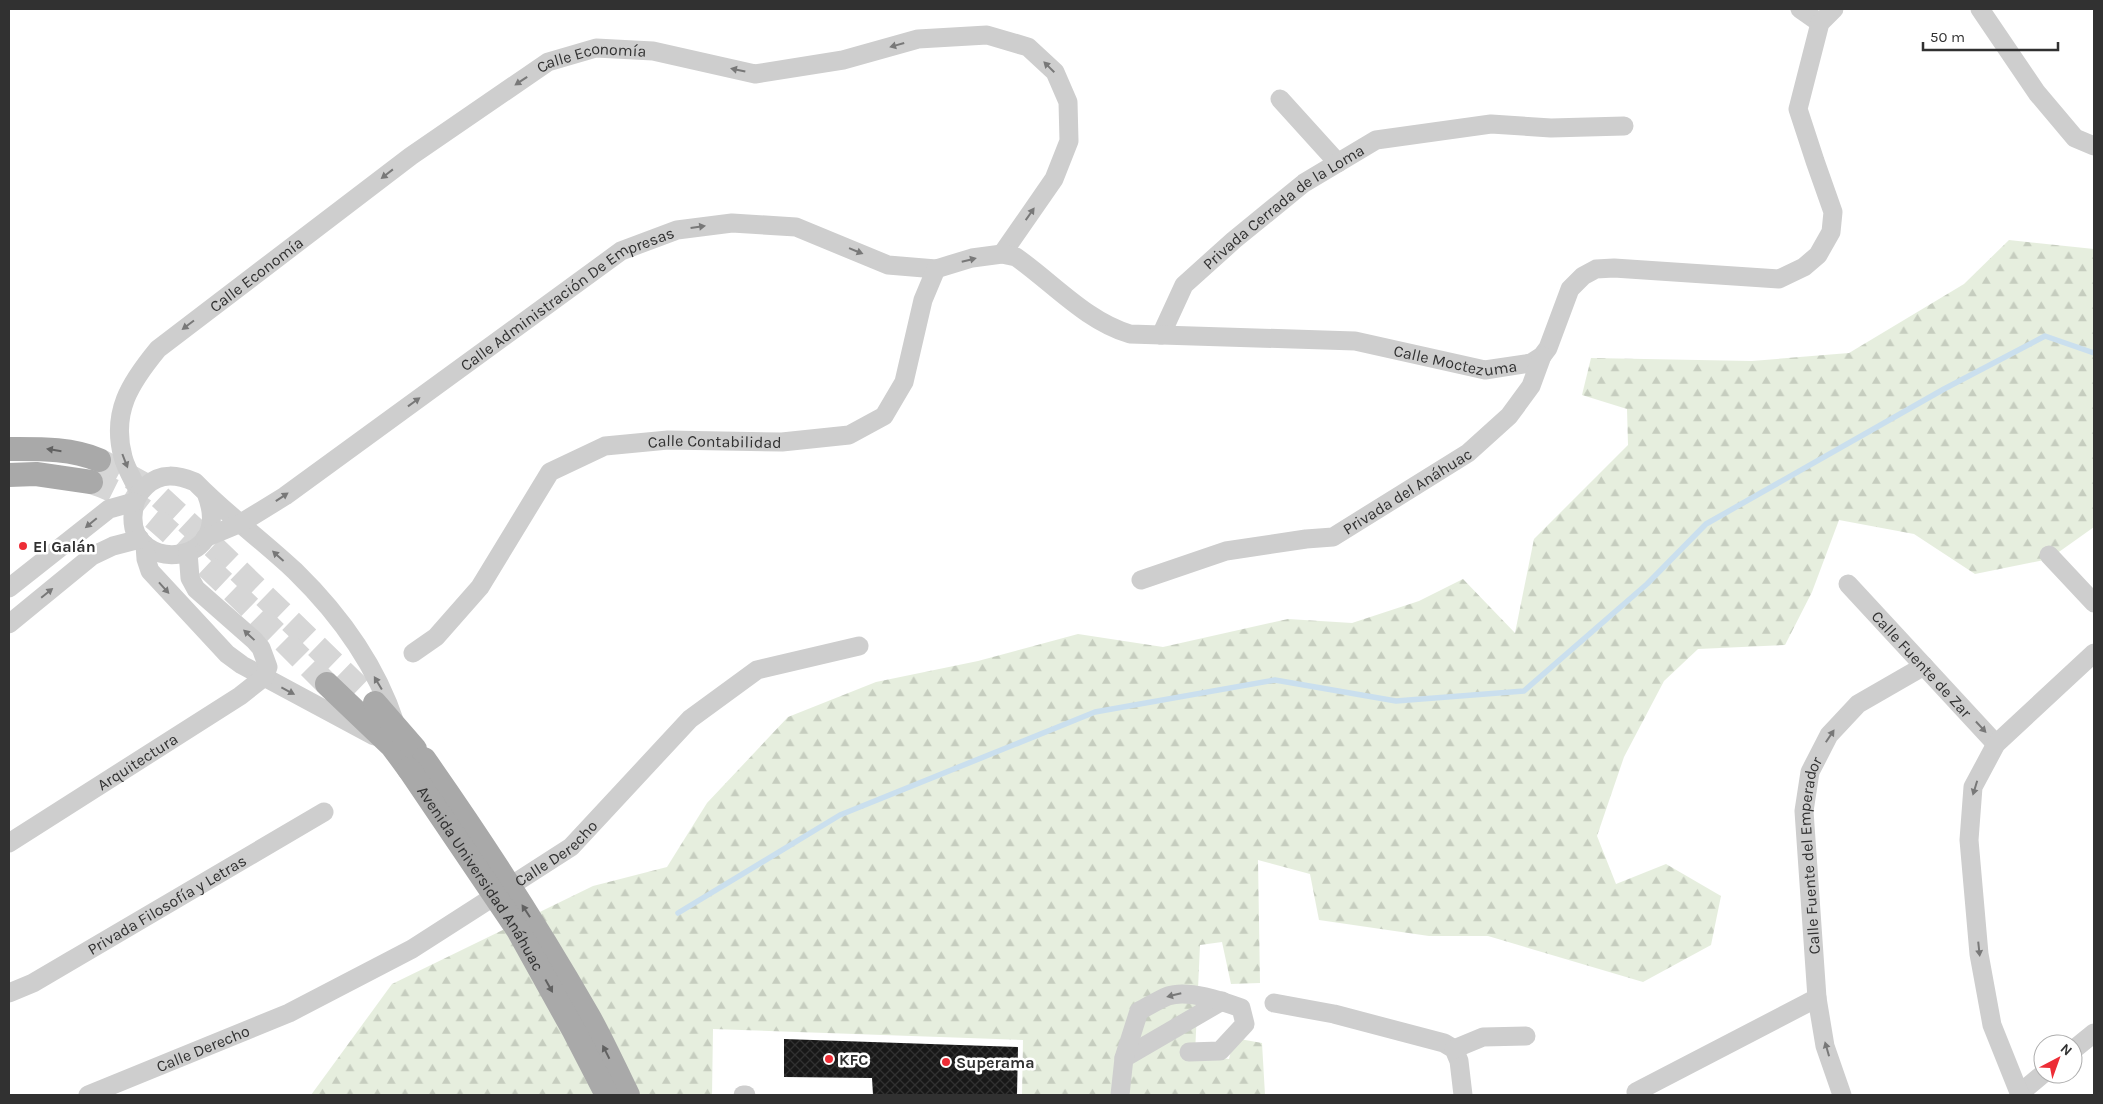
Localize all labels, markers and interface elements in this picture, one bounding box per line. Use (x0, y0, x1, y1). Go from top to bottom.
scale bar (1923, 20, 2058, 52)
text: 50 m (1930, 28, 1965, 46)
street label: Calle Economía (533, 38, 647, 77)
one-way arrow (889, 41, 905, 49)
one-way arrow (1043, 61, 1055, 73)
one-way arrow (731, 66, 746, 74)
one-way arrow (514, 76, 527, 86)
street label: Privada Cerrada de la Loma (1199, 140, 1368, 274)
one-way arrow (381, 169, 394, 180)
one-way arrow (1025, 207, 1035, 221)
street label: Calle Administración De Empresas (457, 223, 677, 375)
one-way arrow (691, 223, 707, 231)
street label: Calle Economía (206, 233, 307, 316)
one-way arrow (848, 248, 863, 256)
one-way arrow (961, 256, 976, 264)
one-way arrow (182, 320, 195, 331)
street label: Calle Moctezuma (1392, 341, 1518, 380)
one-way arrow (407, 397, 421, 407)
street label: Calle Contabilidad (647, 431, 782, 452)
street label: Privada del Anáhuac (1339, 444, 1475, 539)
one-way arrow (46, 446, 62, 454)
one-way arrow (121, 454, 129, 469)
one-way arrow (276, 492, 289, 502)
one-way arrow (85, 518, 98, 529)
place label: El Galán (33, 537, 96, 556)
marker: El Galán (17, 540, 29, 552)
one-way arrow (272, 550, 284, 562)
one-way arrow (159, 581, 170, 594)
one-way arrow (40, 588, 53, 599)
street label: Calle Fuente de Zar (1868, 607, 1976, 722)
one-way arrow (244, 629, 256, 641)
one-way arrow (374, 676, 383, 689)
one-way arrow (282, 686, 295, 695)
one-way arrow (1975, 721, 1987, 733)
street label: Arquitectura (94, 729, 181, 794)
one-way arrow (1825, 729, 1835, 743)
street label: Calle Fuente del Emperador (1795, 753, 1826, 955)
one-way arrow (1970, 780, 1978, 795)
street label: Avenida Universidad Anáhuac (413, 782, 548, 974)
street label: Calle Derecho (511, 816, 601, 891)
street label: Privada Filosofía y Letras (84, 851, 250, 959)
one-way arrow (521, 904, 530, 917)
one-way arrow (1975, 941, 1983, 957)
one-way arrow (545, 979, 554, 993)
one-way arrow (1166, 992, 1181, 1000)
street label: Calle Derecho (154, 1021, 252, 1076)
north arrow (2033, 1034, 2083, 1084)
text: N (2057, 1040, 2076, 1059)
one-way arrow (1822, 1041, 1830, 1056)
one-way arrow (602, 1044, 610, 1059)
place label: KFC (839, 1050, 868, 1069)
marker: KFC (823, 1053, 835, 1065)
place label: Superama (956, 1053, 1035, 1072)
marker: Superama (940, 1056, 952, 1068)

